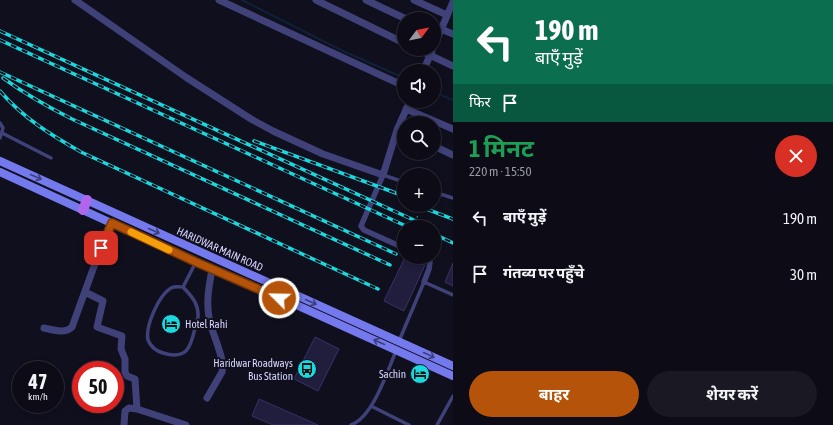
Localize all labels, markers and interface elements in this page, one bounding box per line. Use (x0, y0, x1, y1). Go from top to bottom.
north arrow (397, 12, 441, 56)
map controls (397, 12, 441, 264)
text: 190 m (535, 14, 598, 46)
icon: left (469, 16, 521, 68)
text: बाएँ मुड़ें (535, 47, 583, 68)
button: sound (397, 64, 441, 108)
icon: arrive (499, 92, 521, 114)
text: फिर (469, 93, 491, 110)
button: search (397, 116, 441, 160)
text: 1 मिनट (469, 135, 534, 162)
button: close (775, 135, 817, 177)
text: 220 m · 15:50 (469, 164, 532, 179)
button: + (397, 168, 441, 212)
one-way arrow (29, 174, 41, 181)
icon: left (469, 207, 491, 229)
text: बाएँ मुड़ें (503, 208, 546, 225)
text: 190 m (783, 210, 817, 227)
button: − (397, 220, 441, 264)
street label: HARIDWAR MAIN ROAD (175, 225, 265, 273)
one-way arrow (148, 228, 160, 235)
pin (84, 231, 118, 265)
icon: arrive (90, 237, 112, 259)
icon: arrive (469, 263, 491, 285)
text: गंतव्य पर पहुँचे (503, 264, 584, 281)
text: 30 m (790, 266, 817, 283)
position arrow (258, 277, 300, 319)
one-way arrow (304, 299, 316, 306)
hotel icon: Hotel Rahi (160, 313, 182, 335)
place label: Hotel Rahi (185, 318, 228, 330)
one-way arrow (374, 338, 386, 345)
one-way arrow (423, 352, 435, 359)
place label: Haridwar Roadways Bus Station (213, 357, 293, 382)
bus stop icon: Haridwar Roadways Bus Station (296, 358, 318, 380)
speed limit sign: 50 (72, 361, 124, 413)
hotel icon: Sachin (409, 363, 431, 385)
place label: Sachin (379, 368, 406, 380)
text: 47 (29, 370, 47, 393)
button: बाहर (469, 371, 639, 417)
button: शेयर करें (647, 371, 817, 417)
text: km/h (28, 391, 48, 402)

